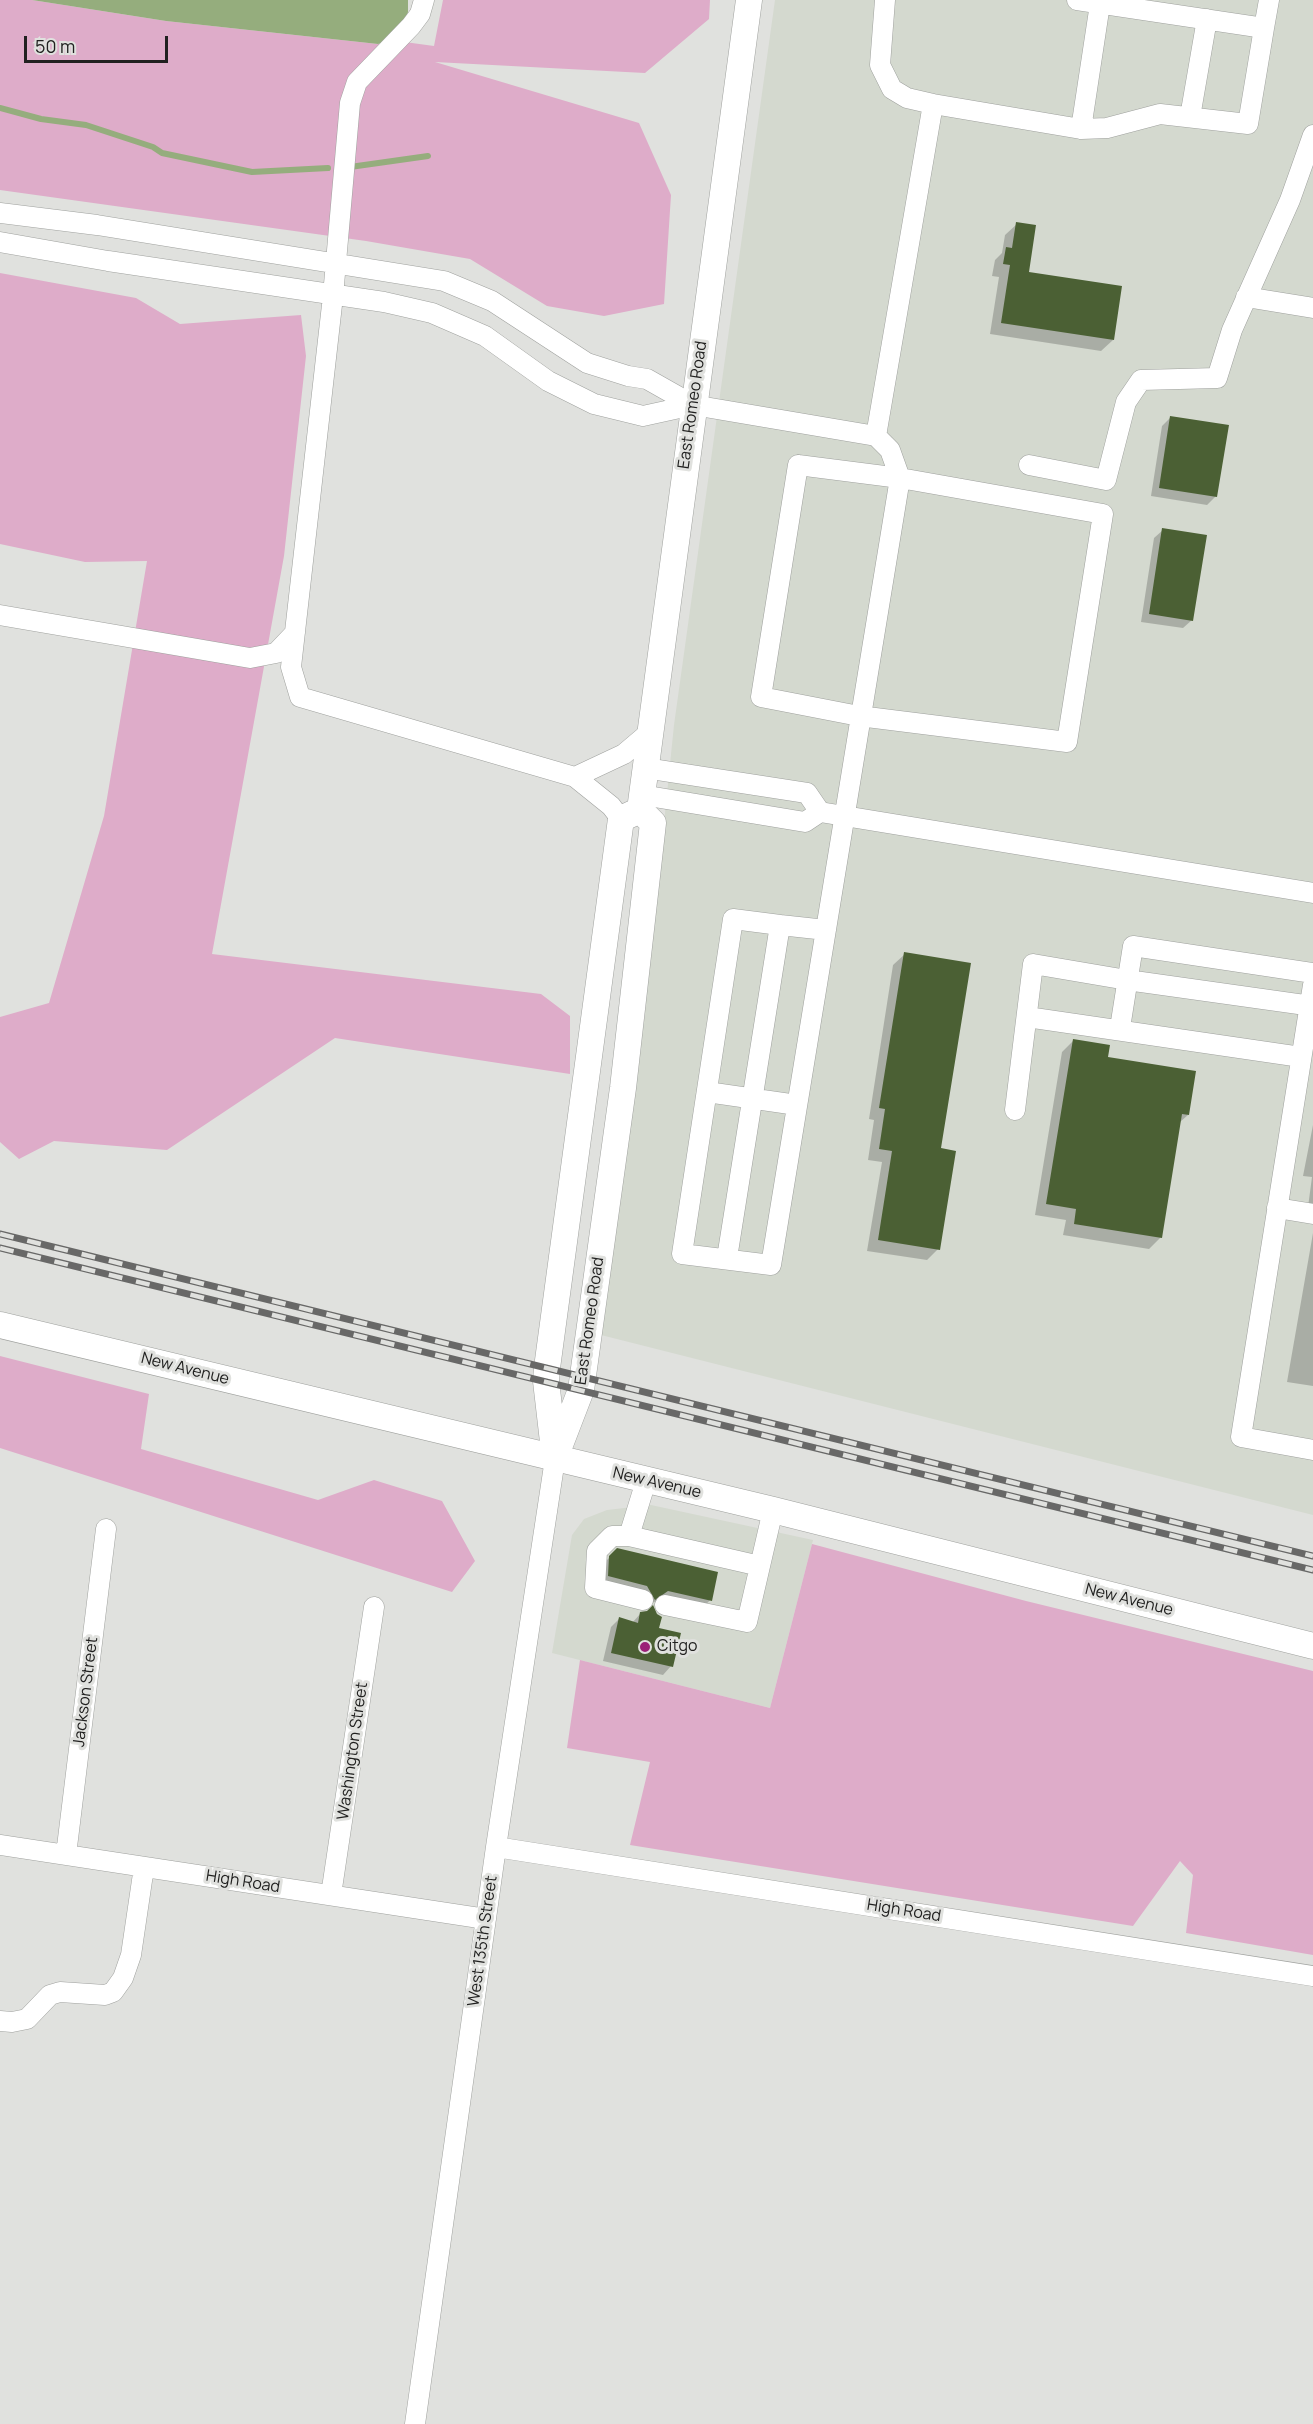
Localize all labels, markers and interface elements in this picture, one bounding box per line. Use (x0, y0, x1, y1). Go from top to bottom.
scale bar (27, 24, 171, 62)
text: 50 m (35, 34, 75, 58)
street label: East Romeo Road (675, 340, 711, 470)
street label: East Romeo Road (572, 1256, 608, 1386)
street label: New Avenue (139, 1349, 231, 1389)
street label: New Avenue (611, 1463, 703, 1503)
street label: New Avenue (1083, 1580, 1175, 1620)
street label: Jackson Street (70, 1636, 102, 1748)
place label: Citgo (657, 1637, 698, 1657)
marker: Citgo (638, 1640, 652, 1654)
street label: Washington Street (334, 1681, 372, 1821)
street label: High Road (205, 1867, 281, 1897)
street label: West 135th Street (464, 1874, 502, 2008)
street label: High Road (866, 1896, 942, 1926)

